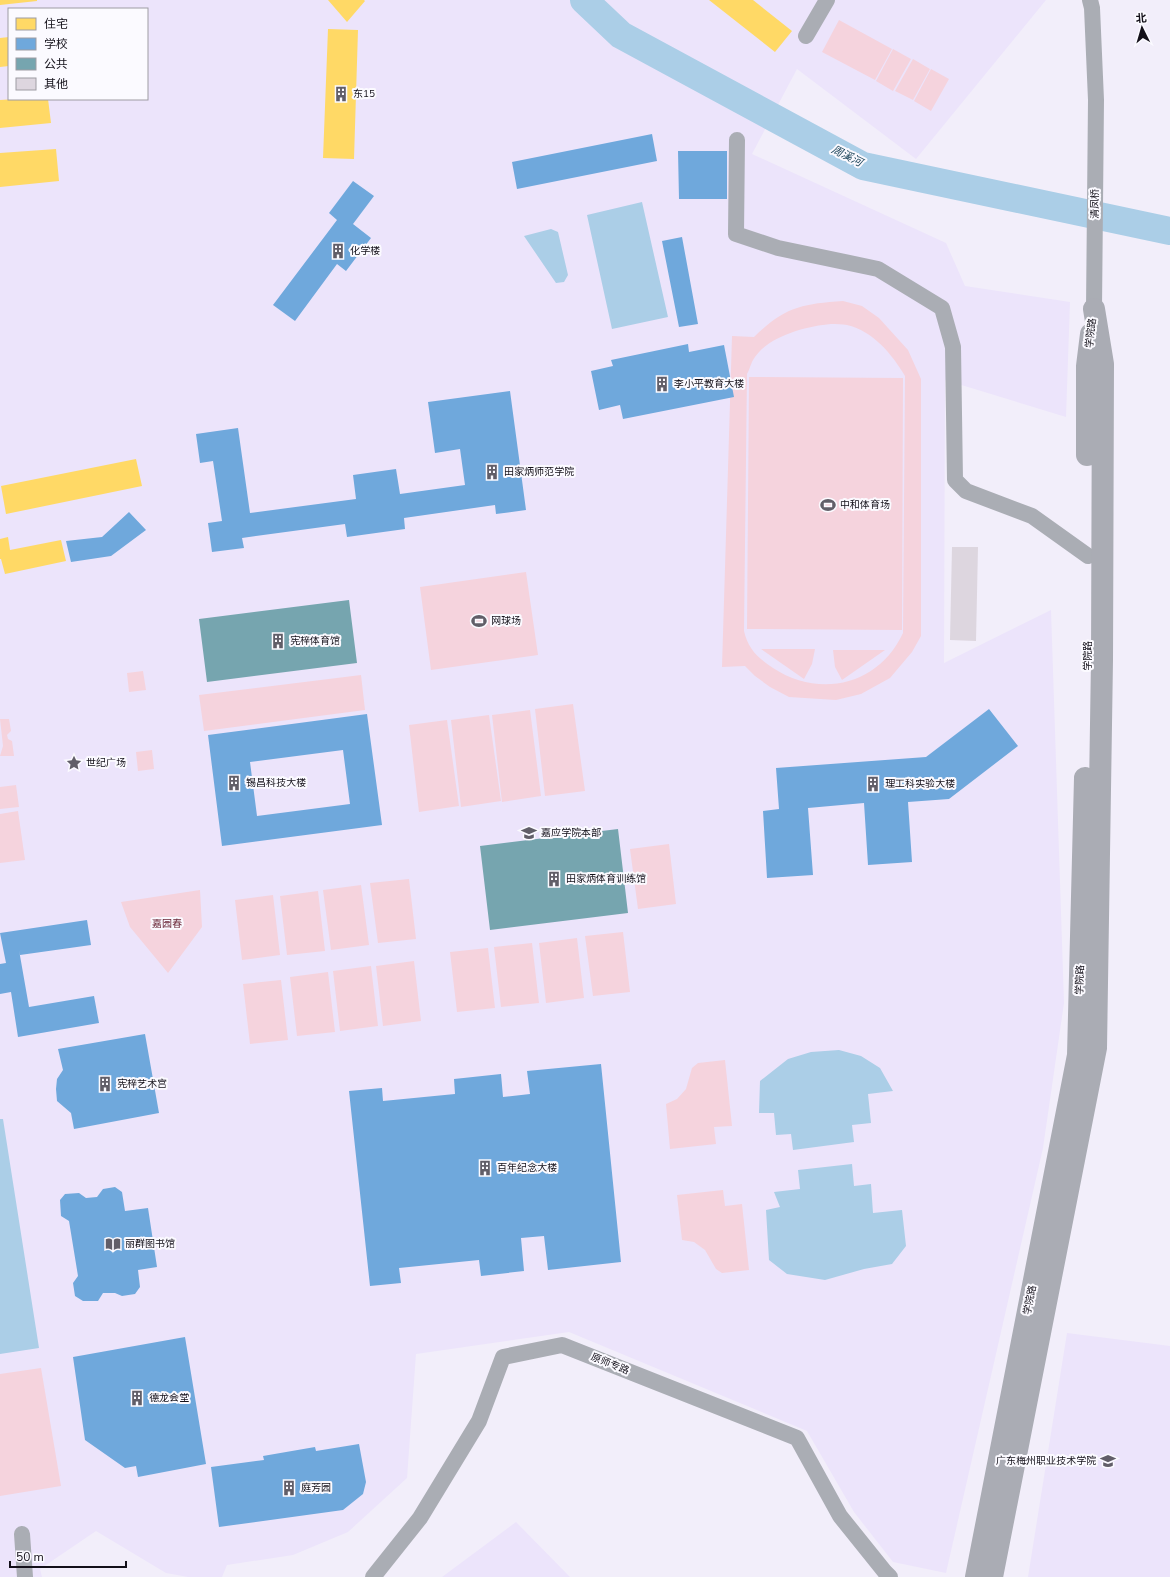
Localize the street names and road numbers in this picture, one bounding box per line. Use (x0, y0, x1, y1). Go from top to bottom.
street label: 清凤桥 (1088, 189, 1102, 219)
street label: 学院路 (1082, 317, 1100, 349)
street label: 学院路 (1081, 641, 1095, 671)
street label: 学院路 (1072, 965, 1088, 995)
street label: 学院路 (1020, 1284, 1040, 1316)
street label: 原师专路 (589, 1350, 631, 1378)

